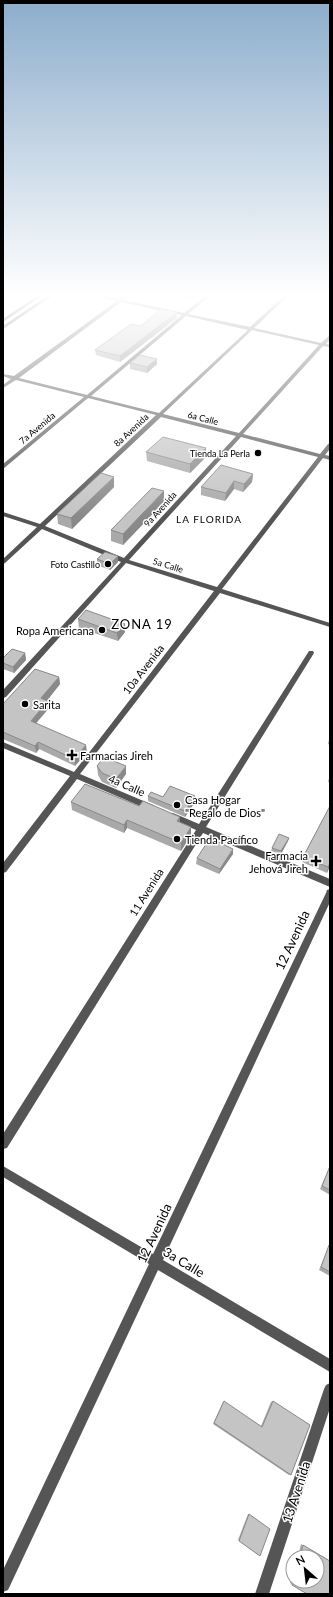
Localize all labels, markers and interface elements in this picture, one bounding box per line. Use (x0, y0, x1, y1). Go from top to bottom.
street label: 6a Calle (186, 409, 220, 427)
street label: 7a Avenida (17, 410, 57, 446)
street label: 8a Avenida (111, 411, 151, 449)
place label: Tienda La Perla (190, 448, 250, 459)
marker: Tienda La Perla (253, 448, 263, 458)
street label: 9a Avenida (141, 489, 179, 529)
district label: LA FLORIDA (176, 513, 242, 525)
street label: 5a Calle (151, 555, 185, 575)
place label: Foto Castillo (50, 559, 100, 570)
marker: Foto Castillo (103, 559, 113, 569)
district label: ZONA 19 (111, 616, 173, 632)
place label: Ropa Americana (16, 624, 94, 637)
marker: Ropa Americana (97, 625, 107, 635)
street label: 10a Avenida (120, 642, 166, 696)
place label: Sarita (33, 698, 60, 711)
marker: Sarita (20, 699, 30, 709)
place label: Farmacias Jireh (80, 749, 153, 762)
marker: Farmacias Jireh (67, 750, 77, 760)
street label: 4a Calle (107, 771, 147, 799)
place label: Casa Hogar "Regalo de Dios" (185, 793, 265, 819)
marker: Casa Hogar "Regalo de Dios" (172, 800, 182, 810)
place label: Tienda Pacífico (185, 833, 258, 846)
marker: Tienda Pacífico (172, 834, 182, 844)
place label: Farmacia Jehová Jireh (249, 849, 308, 875)
marker: Farmacia Jehová Jireh (311, 856, 321, 866)
street label: 11 Avenida (126, 866, 166, 918)
street label: 12 Avenida (271, 908, 313, 972)
street label: 12 Avenida (133, 1201, 175, 1265)
street label: 3a Calle (160, 1243, 208, 1281)
street label: 13 Avenida (279, 1459, 313, 1525)
north arrow (285, 1549, 325, 1589)
text: N (293, 1552, 307, 1567)

